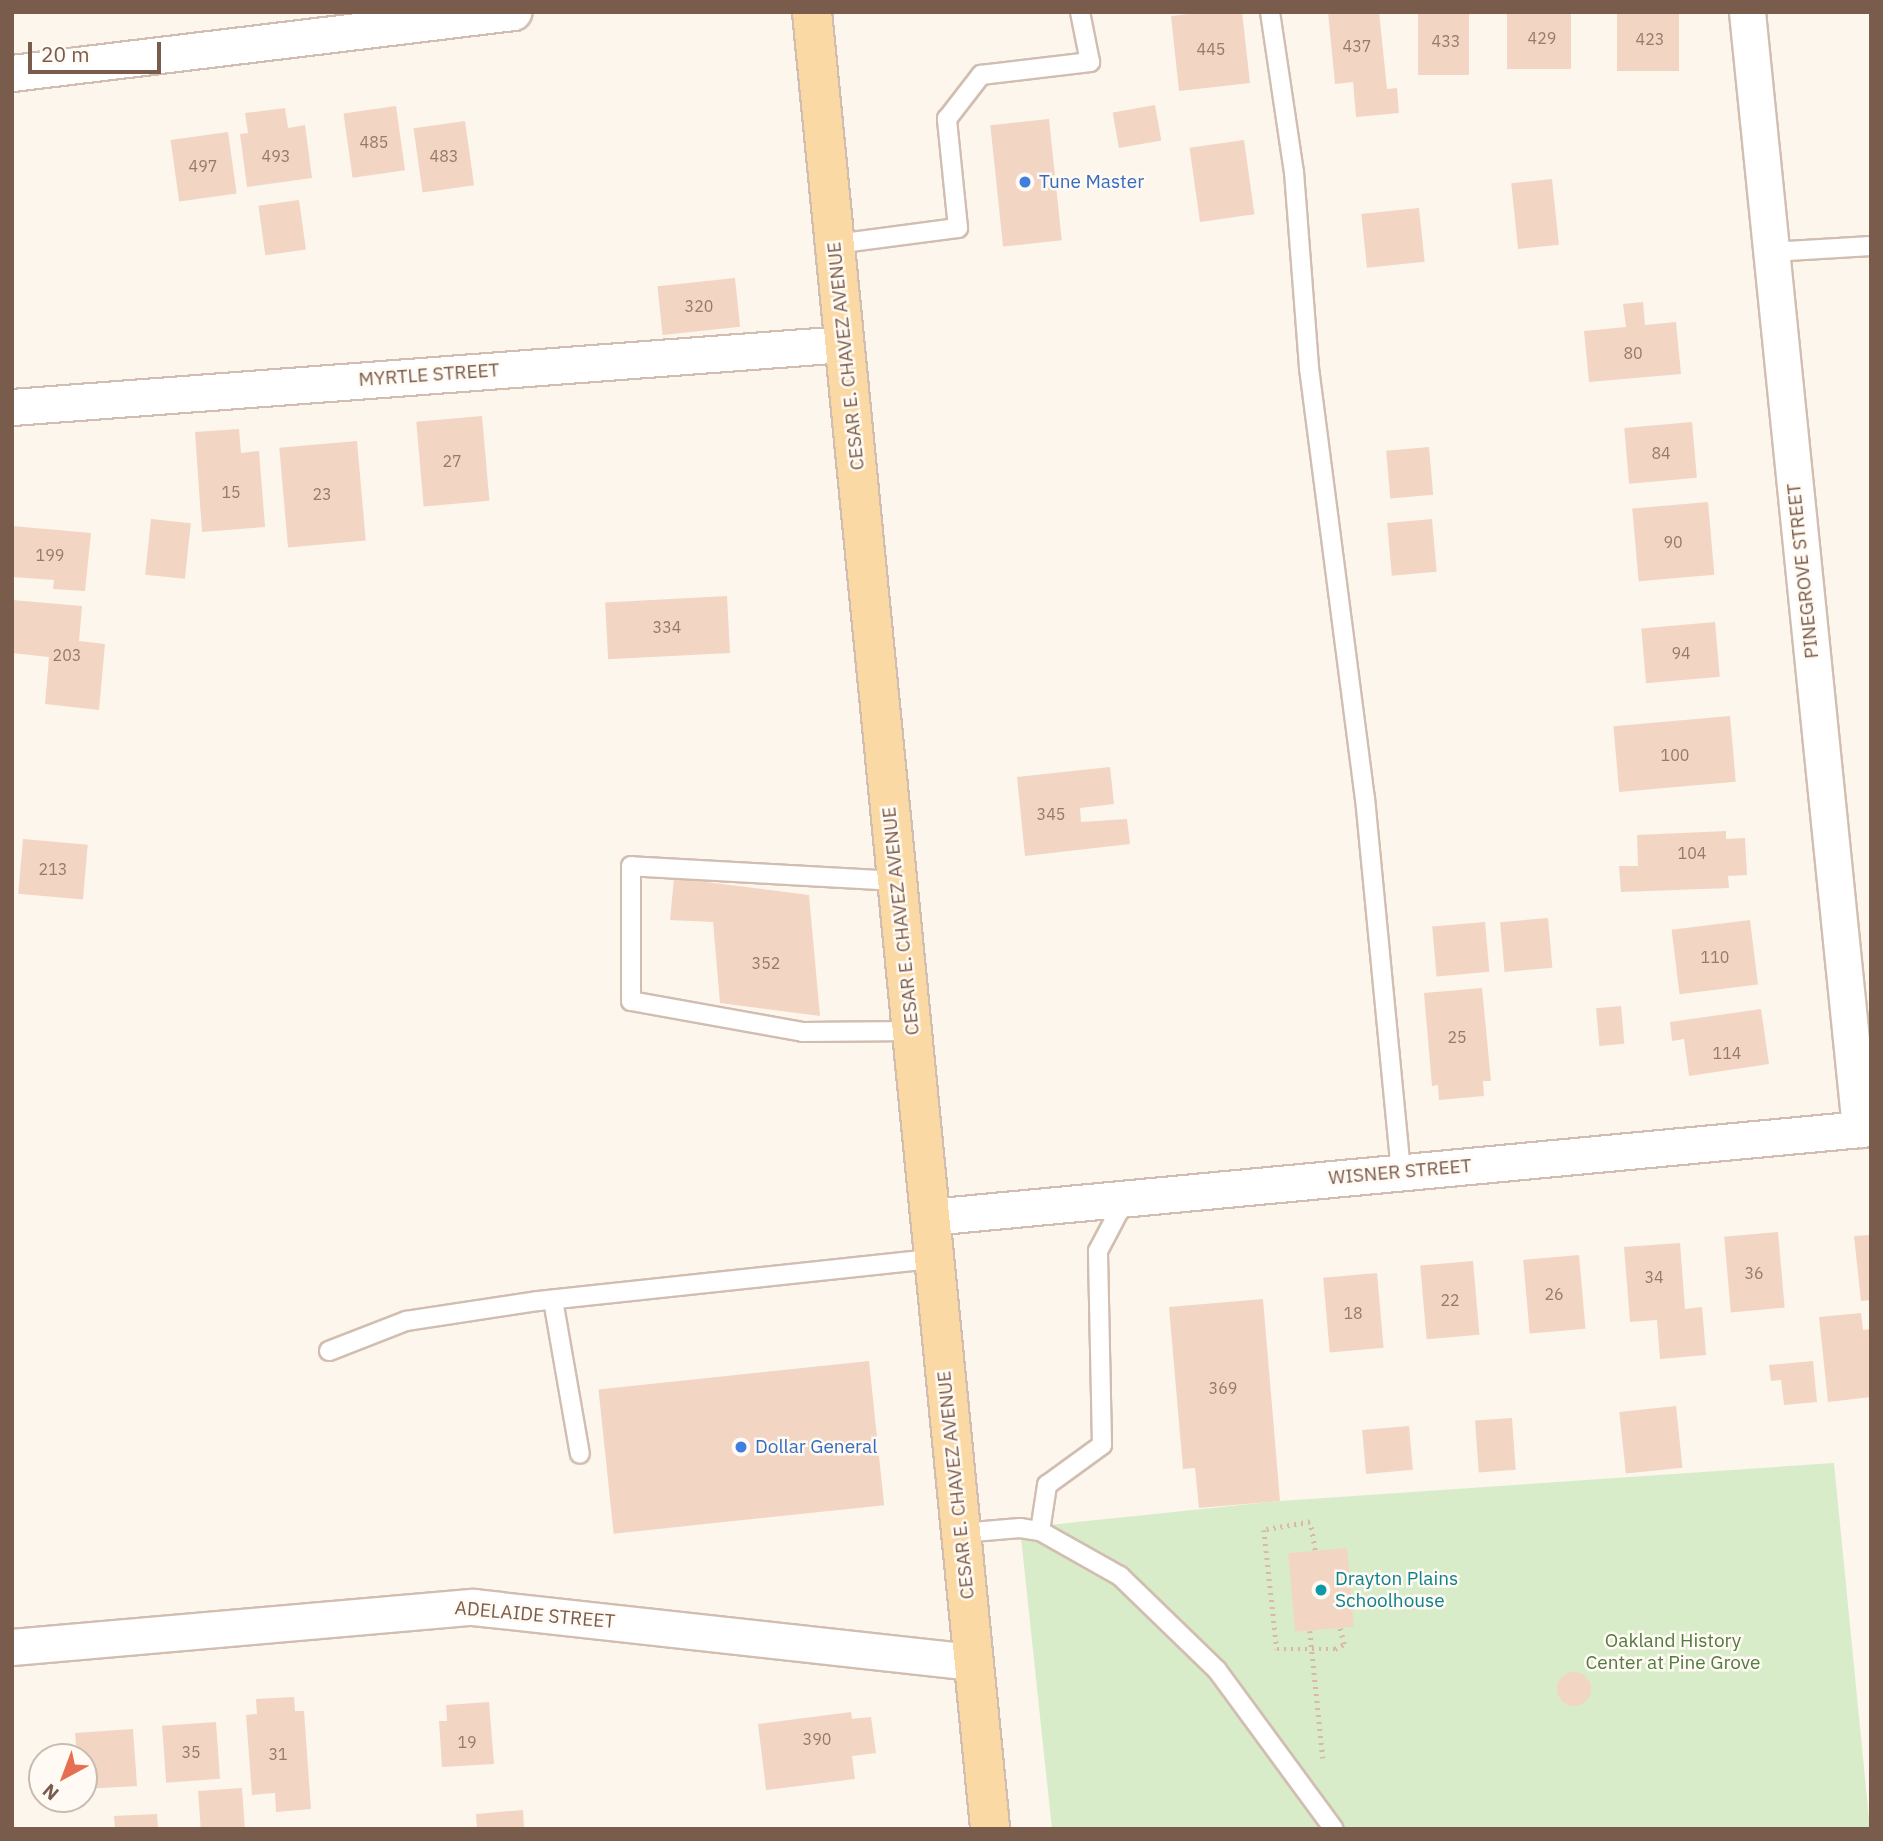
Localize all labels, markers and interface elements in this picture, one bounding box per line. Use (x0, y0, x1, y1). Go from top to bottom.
scale bar (32, 28, 164, 72)
house number: 429 (1528, 28, 1556, 48)
house number: 423 (1636, 29, 1664, 49)
house number: 433 (1432, 31, 1460, 51)
house number: 437 (1343, 36, 1371, 56)
house number: 445 (1197, 39, 1225, 59)
text: 20 m (41, 40, 90, 68)
house number: 485 (360, 132, 388, 152)
house number: 493 (262, 146, 290, 166)
house number: 483 (430, 146, 458, 166)
house number: 497 (189, 156, 217, 176)
place label: Tune Master (1039, 171, 1144, 193)
marker: Tune Master (1017, 174, 1033, 190)
street label: CESAR E. CHAVEZ AVENUE (823, 241, 869, 471)
house number: 320 (685, 296, 713, 316)
house number: 80 (1623, 343, 1643, 363)
street label: MYRTLE STREET (358, 359, 500, 391)
house number: 84 (1651, 443, 1671, 463)
house number: 27 (442, 451, 462, 471)
house number: 15 (221, 482, 241, 502)
street label: PINEGROVE STREET (1782, 482, 1824, 660)
house number: 23 (312, 484, 332, 504)
house number: 90 (1663, 532, 1683, 552)
house number: 199 (36, 545, 64, 565)
house number: 334 (653, 617, 681, 637)
house number: 94 (1671, 643, 1691, 663)
house number: 203 (53, 645, 81, 665)
house number: 100 (1661, 745, 1689, 765)
house number: 345 (1037, 804, 1065, 824)
street label: CESAR E. CHAVEZ AVENUE (878, 806, 924, 1036)
house number: 104 (1678, 843, 1706, 863)
house number: 213 (39, 859, 67, 879)
house number: 110 (1701, 947, 1729, 967)
house number: 352 (752, 953, 780, 973)
house number: 25 (1447, 1027, 1467, 1047)
house number: 114 (1713, 1043, 1741, 1063)
street label: WISNER STREET (1327, 1154, 1473, 1190)
house number: 36 (1744, 1263, 1764, 1283)
house number: 34 (1644, 1267, 1664, 1287)
house number: 26 (1544, 1284, 1564, 1304)
house number: 22 (1440, 1290, 1460, 1310)
house number: 18 (1343, 1303, 1363, 1323)
street label: CESAR E. CHAVEZ AVENUE (933, 1370, 979, 1600)
house number: 369 (1209, 1378, 1237, 1398)
place label: Dollar General (755, 1436, 877, 1458)
marker: Dollar General (733, 1439, 749, 1455)
place label: Drayton Plains Schoolhouse (1335, 1568, 1458, 1612)
marker: Drayton Plains Schoolhouse (1313, 1582, 1329, 1598)
street label: ADELAIDE STREET (454, 1597, 616, 1633)
park label: Oakland History Center at Pine Grove (1586, 1630, 1760, 1674)
house number: 390 (803, 1729, 831, 1749)
house number: 19 (457, 1732, 477, 1752)
house number: 35 (181, 1742, 201, 1762)
north arrow (28, 1743, 98, 1813)
house number: 31 (268, 1744, 288, 1764)
text: N (37, 1779, 64, 1806)

